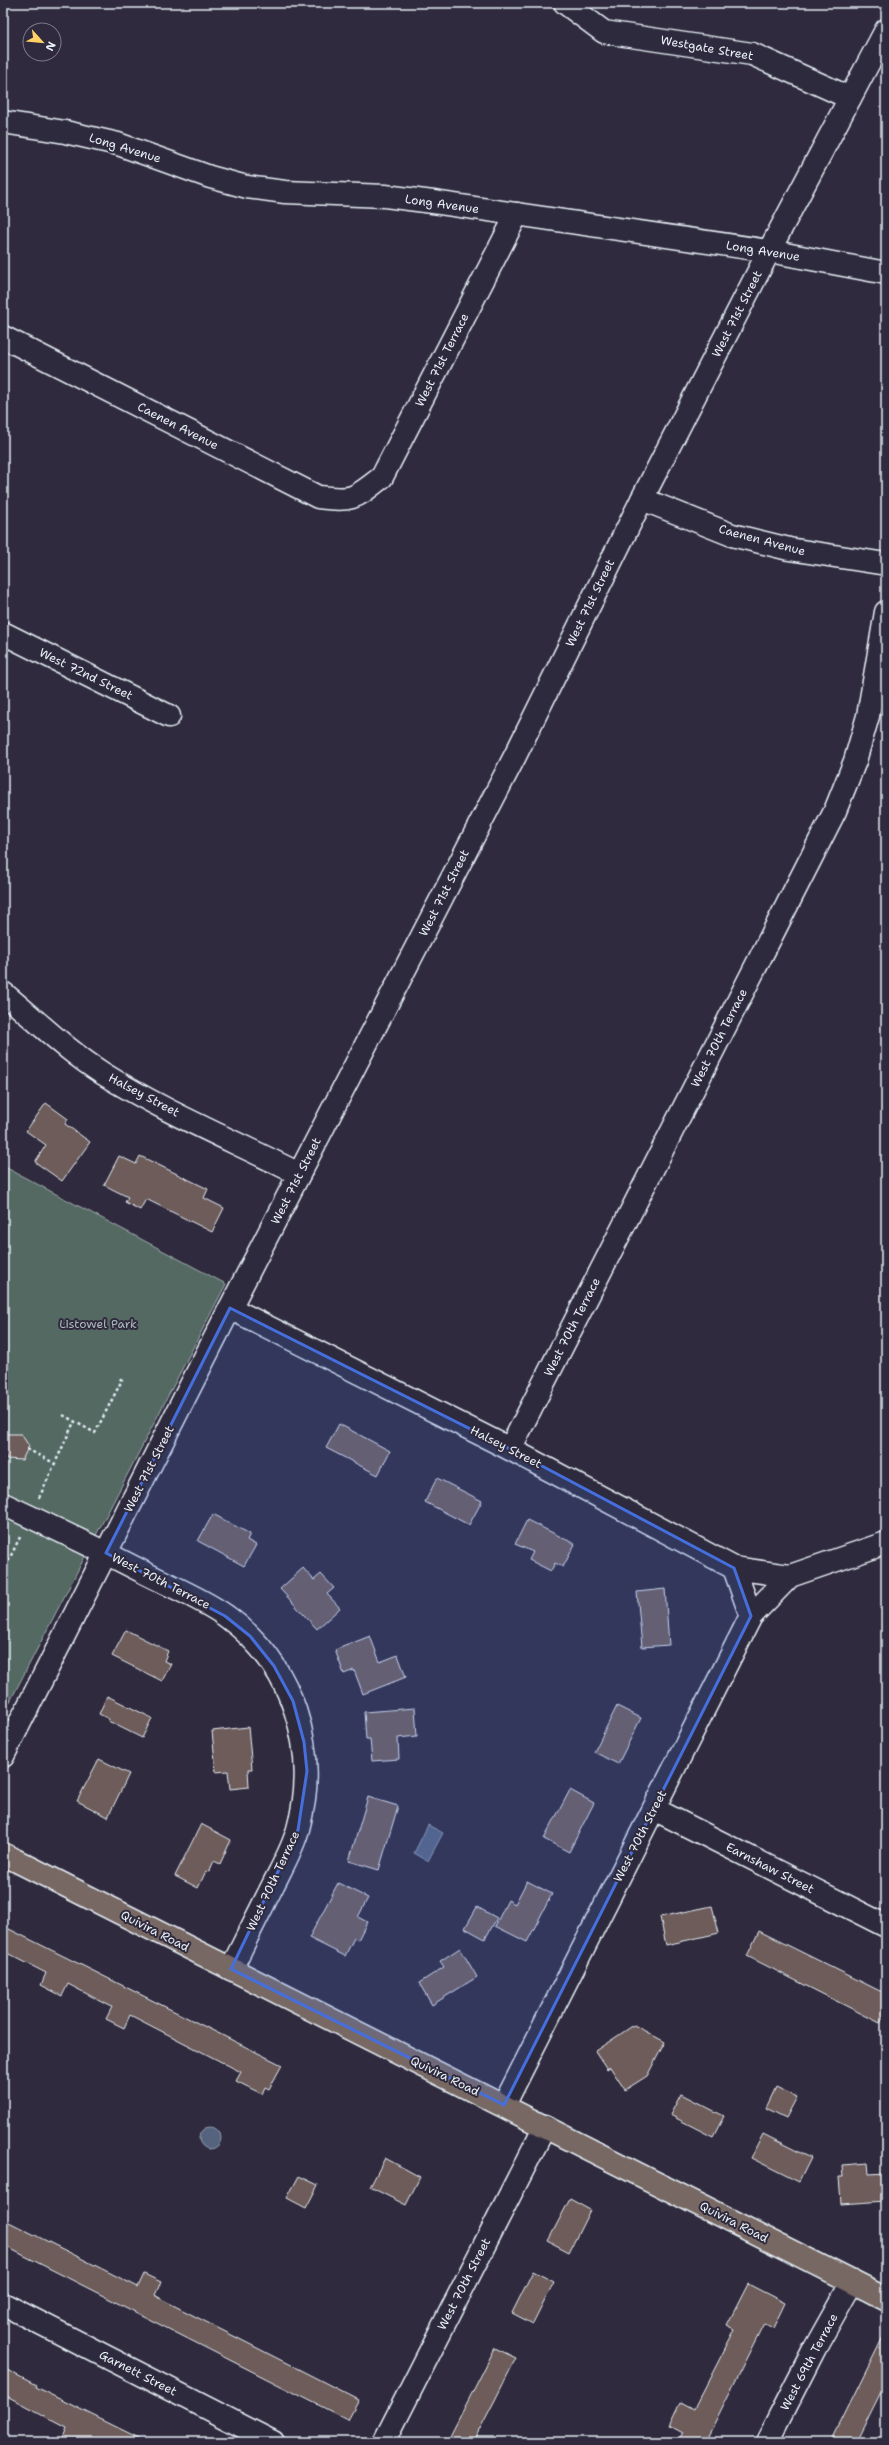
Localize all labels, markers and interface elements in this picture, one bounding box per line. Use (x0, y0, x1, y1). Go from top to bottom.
north arrow (22, 22, 62, 62)
street label: Westgate Street (659, 32, 755, 64)
text: N (42, 39, 59, 54)
street label: Long Avenue (87, 129, 163, 167)
street label: Long Avenue (404, 191, 480, 217)
street label: Long Avenue (725, 237, 801, 265)
street label: West 71st Street (708, 268, 766, 360)
street label: West 71st Terrace (412, 310, 473, 409)
street label: Caenen Avenue (135, 399, 221, 453)
street label: Caenen Avenue (717, 521, 807, 559)
street label: West 71st Street (562, 557, 618, 649)
street label: West 72nd Street (36, 644, 136, 704)
street label: West 71st Street (415, 847, 473, 939)
street label: West 70th Terrace (687, 986, 751, 1090)
street label: Halsey Street (106, 1070, 182, 1120)
street label: West 71st Street (267, 1135, 325, 1227)
street label: West 70th Terrace (540, 1275, 604, 1379)
park label: Listowel Park (59, 1316, 137, 1332)
street label: Halsey Street (467, 1422, 545, 1472)
street label: West 71st Street (120, 1423, 178, 1515)
street label: West 70th Terrace (109, 1549, 213, 1613)
street label: West 70th Street (610, 1787, 670, 1885)
street label: West 70th Terrace (243, 1828, 303, 1934)
street label: Earnshaw Street (723, 1839, 817, 1897)
street label: Quivira Road (118, 1907, 192, 1955)
street label: Quivira Road (408, 2052, 483, 2100)
street label: Quivira Road (697, 2198, 771, 2246)
street label: West 70th Street (434, 2235, 494, 2333)
street label: West 69th Terrace (777, 2310, 841, 2413)
street label: Garnett Street (96, 2347, 180, 2399)

